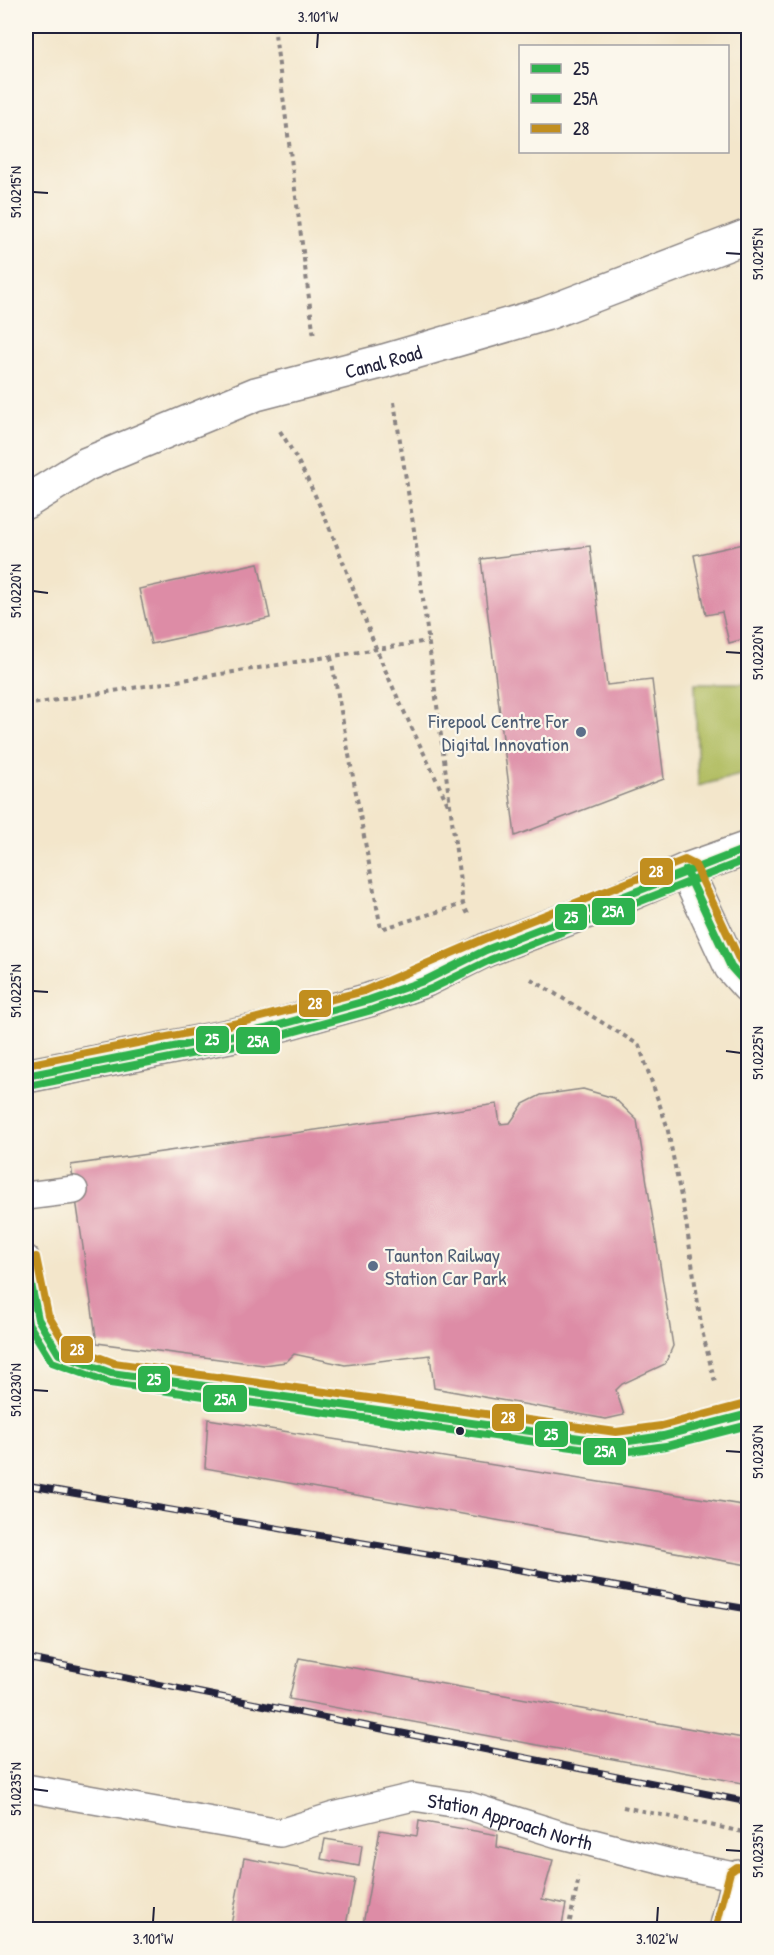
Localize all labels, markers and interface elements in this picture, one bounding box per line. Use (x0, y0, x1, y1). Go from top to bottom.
text: 3.101°W (298, 6, 339, 27)
legend (519, 45, 729, 153)
text: 25 (573, 56, 589, 81)
text: 25A (573, 86, 598, 111)
text: 28 (573, 116, 589, 141)
text: 51.0215°N (5, 166, 26, 218)
text: 51.0215°N (747, 228, 768, 280)
street label: Canal Road (342, 337, 425, 384)
text: 51.0220°N (5, 564, 26, 618)
text: 51.0220°N (747, 626, 768, 680)
place label: Firepool Centre For Digital Innovation (427, 707, 569, 757)
marker: Firepool Centre For Digital Innovation (574, 725, 588, 739)
line badge: 28 (639, 857, 674, 886)
text: 28 (649, 860, 663, 882)
line badge: 25A (591, 897, 636, 926)
text: 25A (602, 900, 624, 922)
line badge: 25 (554, 903, 588, 931)
text: 25 (564, 906, 578, 928)
text: 51.0225°N (5, 964, 26, 1018)
line badge: 28 (298, 989, 332, 1018)
text: 28 (308, 992, 322, 1014)
line badge: 25 (195, 1025, 230, 1054)
line badge: 25A (235, 1026, 281, 1055)
text: 51.0225°N (747, 1026, 768, 1080)
text: 25 (205, 1028, 219, 1050)
text: 25A (247, 1030, 269, 1052)
place label: Taunton Railway Station Car Park (385, 1241, 507, 1291)
marker: Taunton Railway Station Car Park (366, 1259, 380, 1273)
line badge: 28 (60, 1335, 94, 1364)
text: 28 (70, 1338, 84, 1360)
text: 51.0230°N (5, 1363, 26, 1417)
line badge: 25 (137, 1365, 171, 1393)
text: 25 (147, 1368, 161, 1390)
line badge: 25A (202, 1384, 248, 1413)
text: 25A (214, 1388, 236, 1410)
line badge: 28 (491, 1403, 525, 1432)
text: 28 (501, 1406, 515, 1428)
line badge: 25 (534, 1420, 569, 1448)
text: 25 (544, 1423, 558, 1445)
unlabelled marker (454, 1425, 466, 1437)
text: 51.0230°N (747, 1425, 768, 1479)
line badge: 25A (582, 1437, 627, 1466)
text: 25A (594, 1440, 616, 1462)
text: 51.0235°N (5, 1762, 26, 1816)
street label: Station Approach North (426, 1786, 595, 1856)
text: 51.0235°N (747, 1824, 768, 1878)
text: 3.101°W (133, 1928, 174, 1949)
text: 3.102°W (636, 1928, 679, 1949)

